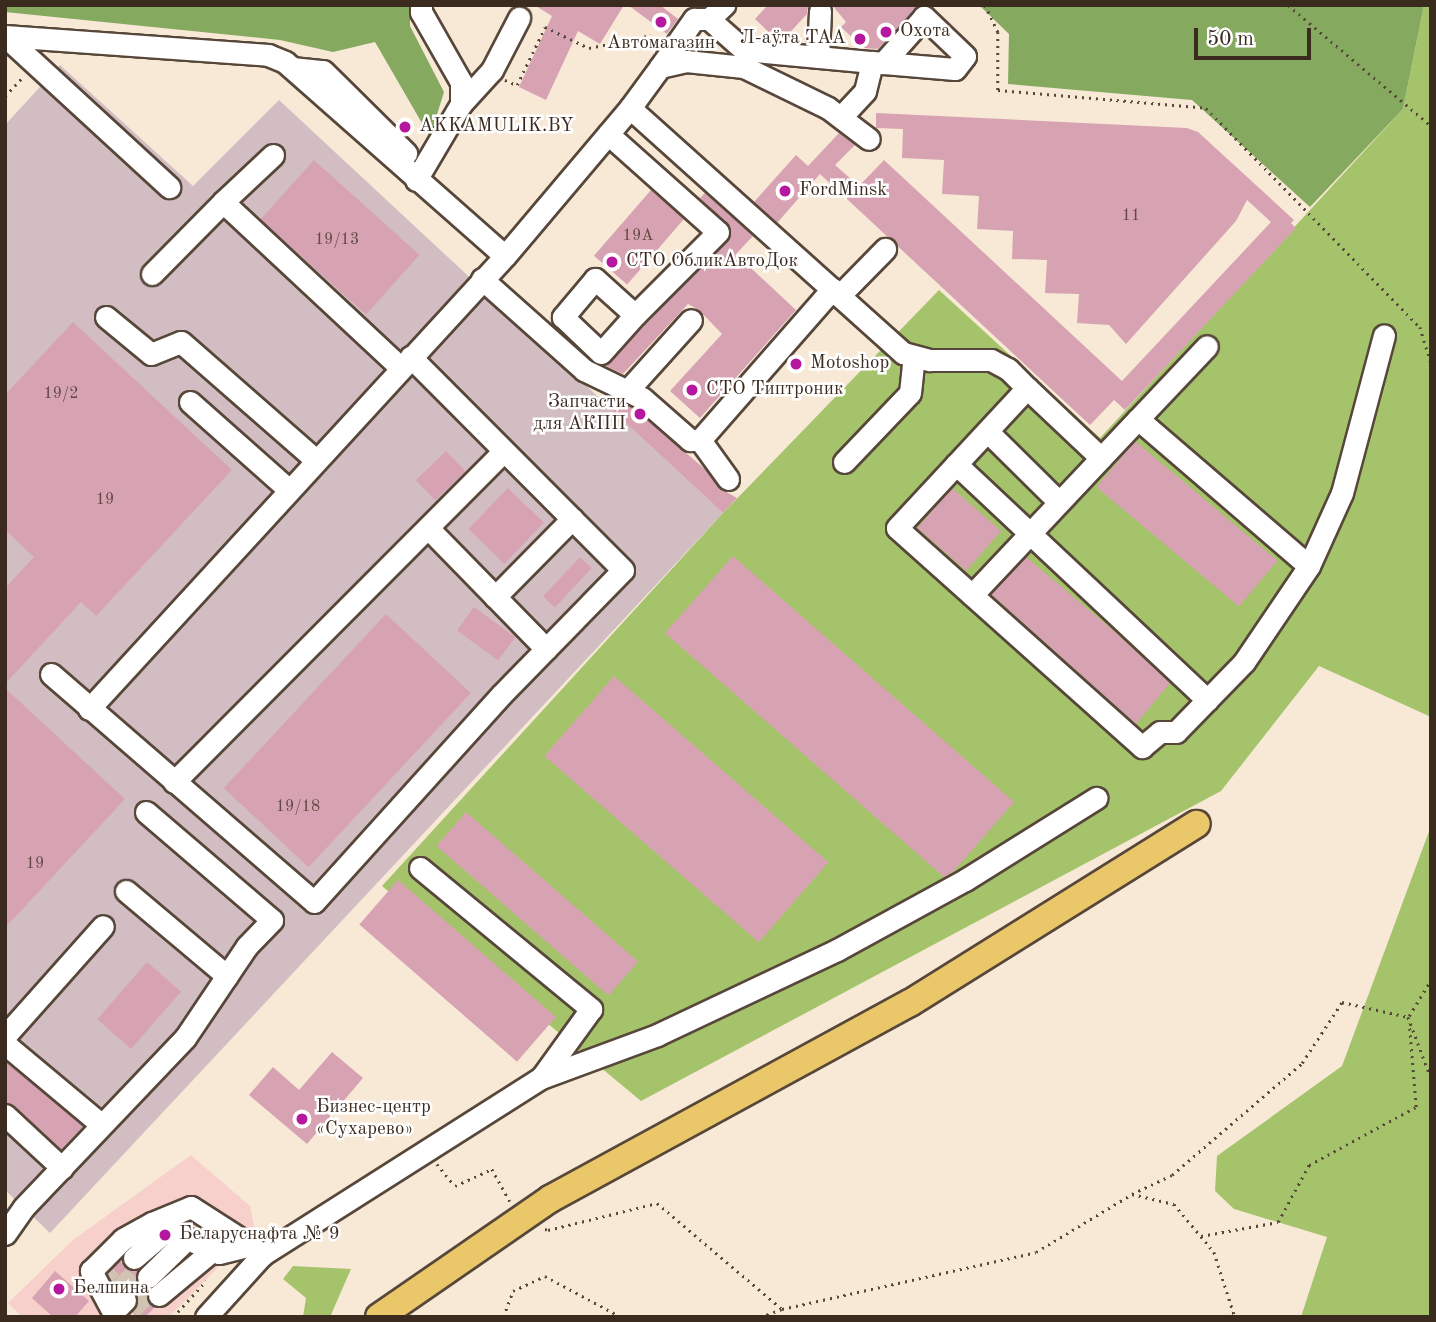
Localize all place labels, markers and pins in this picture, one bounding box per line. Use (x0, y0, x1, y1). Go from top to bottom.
marker: Автомагазин (653, 14, 669, 30)
place label: Охота (900, 21, 951, 43)
marker: Охота (878, 24, 894, 40)
place label: Л-аўта ТАА (740, 28, 846, 50)
marker: Л-аўта ТАА (852, 31, 868, 47)
place label: Автомагазин (607, 33, 715, 55)
place label: AKKAMULIK.BY (419, 116, 574, 138)
marker: AKKAMULIK.BY (397, 119, 413, 135)
place label: FordMinsk (799, 180, 887, 202)
marker: FordMinsk (777, 183, 793, 199)
place label: СТО ОбликАвтоДок (626, 251, 798, 273)
marker: СТО ОбликАвтоДок (604, 254, 620, 270)
place label: Motoshop (810, 353, 889, 375)
marker: Motoshop (788, 356, 804, 372)
place label: СТО Типтроник (706, 379, 844, 401)
marker: СТО Типтроник (684, 382, 700, 398)
place label: Запчасти для АКПП (534, 392, 626, 436)
marker: Запчасти для АКПП (632, 406, 648, 422)
place label: Бизнес-центр «Сухарево» (316, 1097, 431, 1141)
marker: Бизнес-центр «Сухарево» (294, 1111, 310, 1127)
place label: Беларуснафта № 9 (179, 1224, 340, 1246)
marker: Беларуснафта № 9 (157, 1227, 173, 1243)
place label: Белшина (73, 1278, 149, 1300)
marker: Белшина (51, 1281, 67, 1297)

